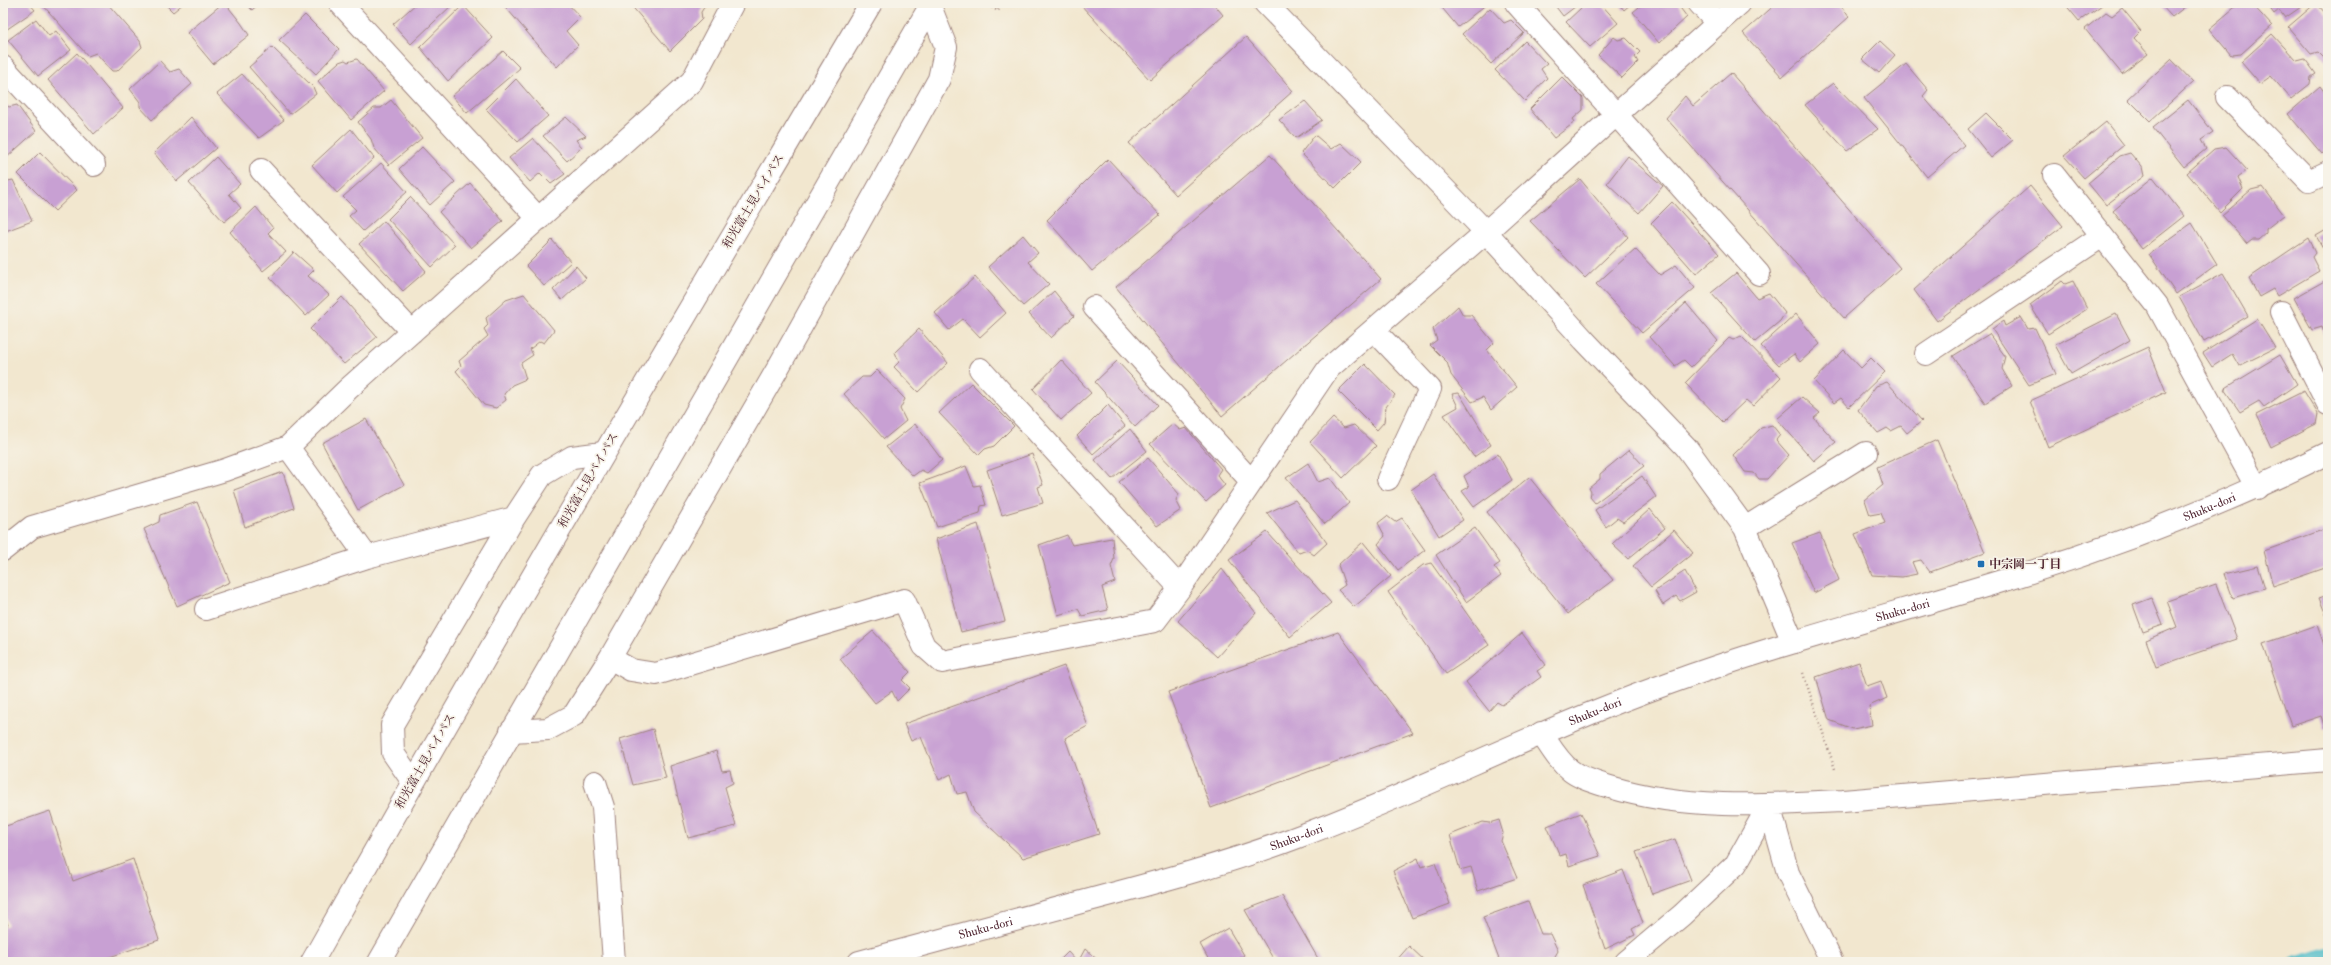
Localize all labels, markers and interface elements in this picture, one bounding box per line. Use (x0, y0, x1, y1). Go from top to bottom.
street label: 和光富士見バイパス (719, 151, 788, 251)
street label: 和光富士見バイパス (555, 430, 622, 531)
street label: Shuku-dori (2181, 490, 2238, 525)
place label: 中宗岡一丁目 (1989, 557, 2061, 572)
marker: 中宗岡一丁目 (1976, 559, 1986, 569)
street label: Shuku-dori (1874, 596, 1931, 626)
street label: Shuku-dori (1567, 695, 1624, 729)
street label: 和光富士見バイパス (392, 711, 459, 812)
street label: Shuku-dori (1268, 821, 1325, 854)
street label: Shuku-dori (957, 914, 1014, 943)

